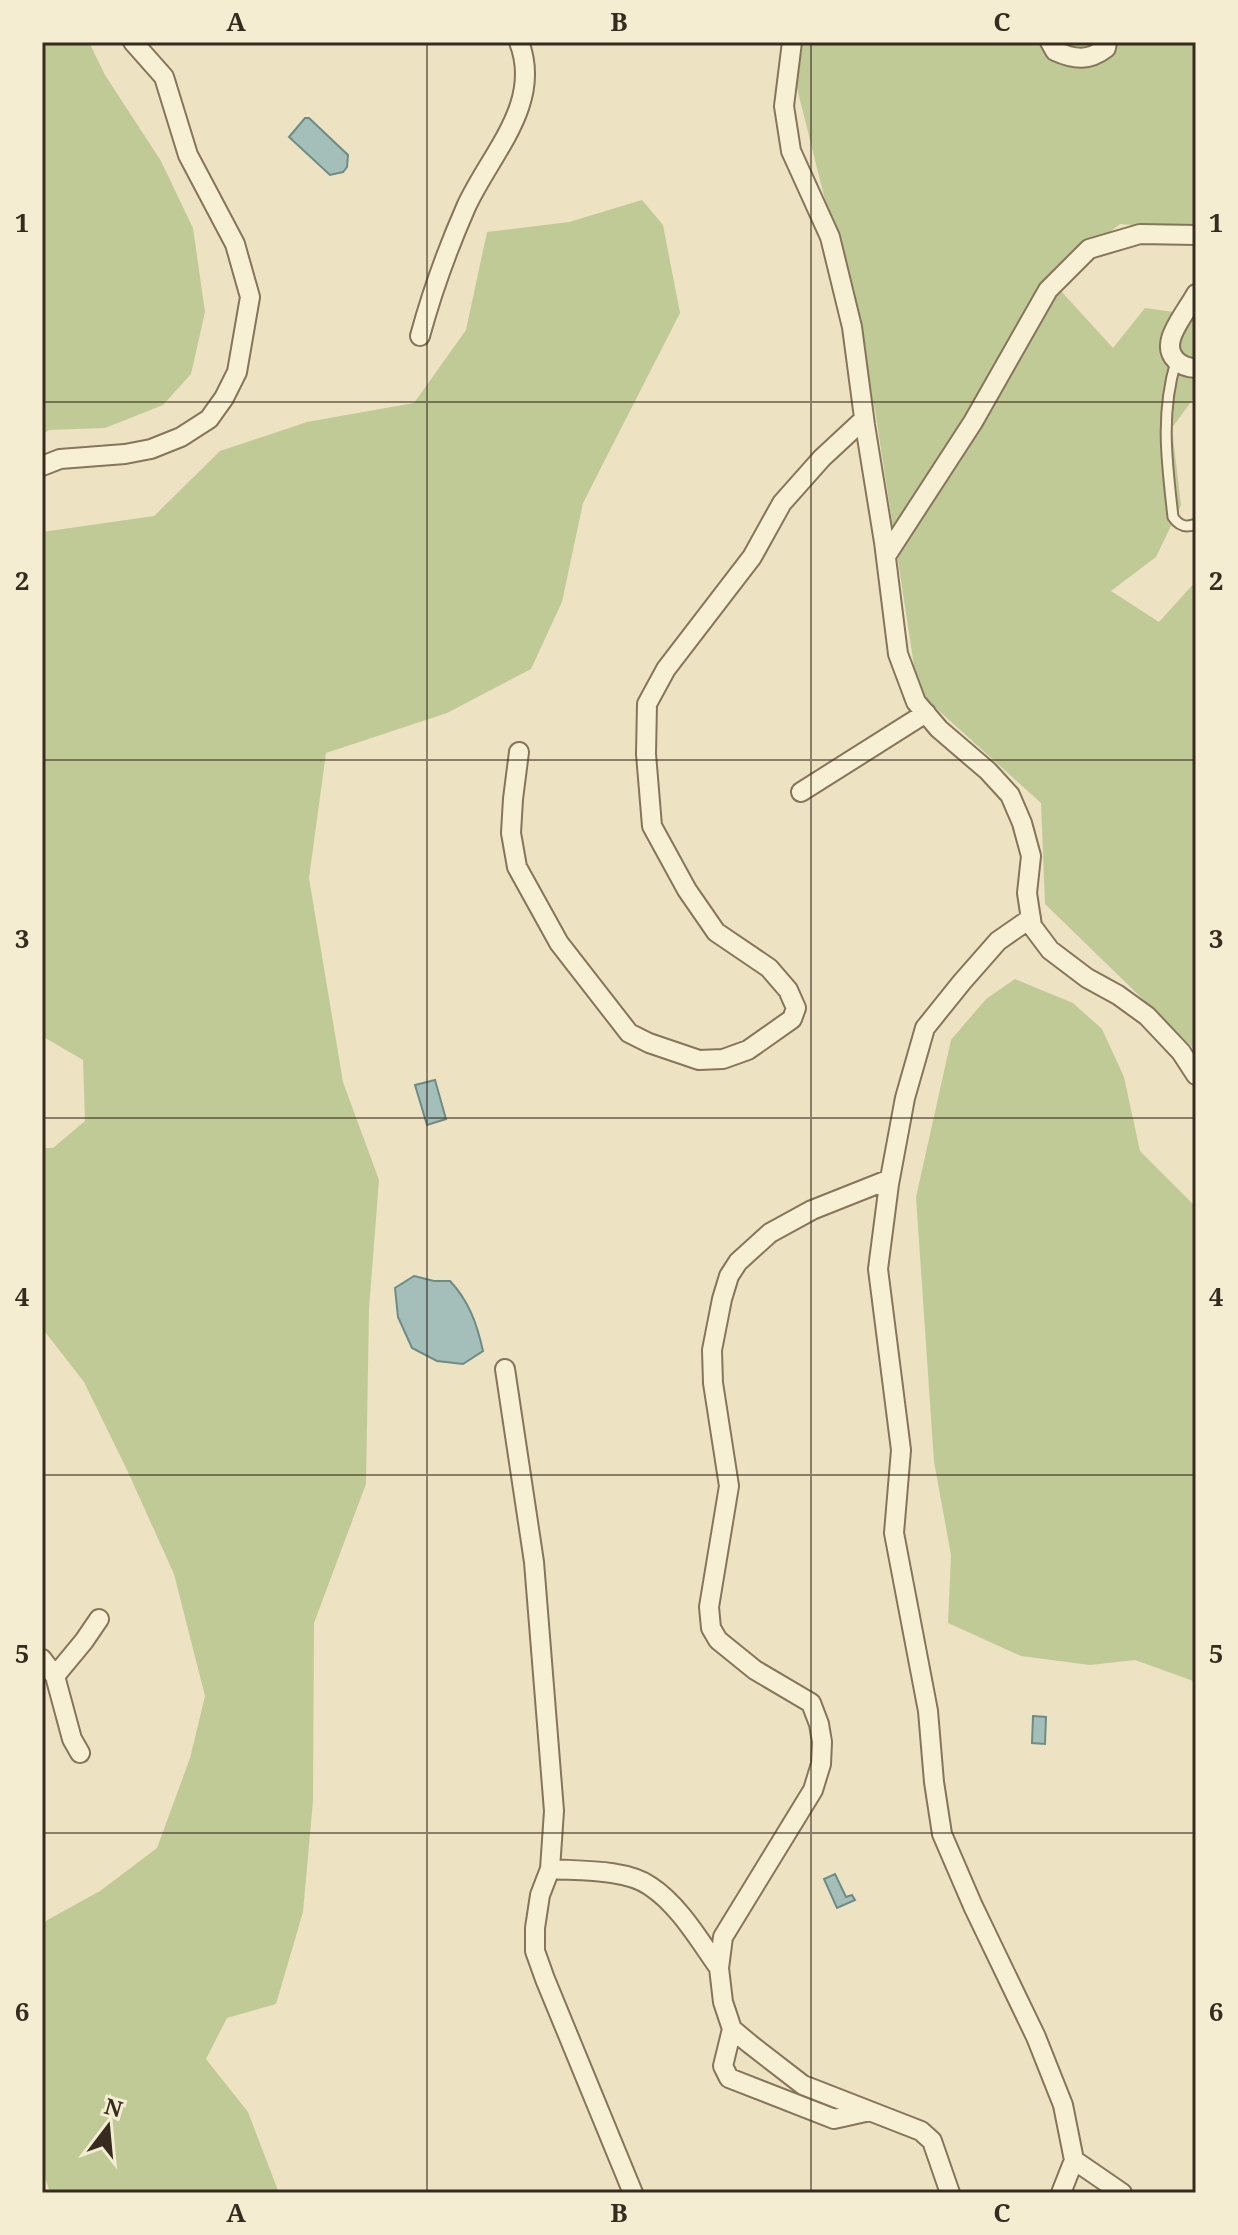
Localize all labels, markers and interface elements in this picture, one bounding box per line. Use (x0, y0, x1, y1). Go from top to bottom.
text: A (226, 3, 246, 39)
text: B (610, 3, 628, 39)
text: C (993, 3, 1011, 39)
text: 1 (15, 204, 29, 240)
text: 1 (1209, 204, 1223, 240)
text: 2 (15, 562, 29, 598)
text: 2 (1209, 562, 1223, 598)
text: 3 (15, 920, 29, 956)
text: 3 (1209, 920, 1223, 956)
text: 4 (15, 1278, 30, 1314)
text: 4 (1209, 1278, 1224, 1314)
text: 5 (15, 1635, 29, 1671)
text: 5 (1209, 1635, 1223, 1671)
text: 6 (15, 1993, 29, 2029)
text: 6 (1209, 1993, 1223, 2029)
north arrow (68, 2087, 148, 2167)
text: N (101, 2090, 126, 2124)
text: A (226, 2194, 246, 2230)
text: B (610, 2194, 628, 2230)
text: C (993, 2194, 1011, 2230)

